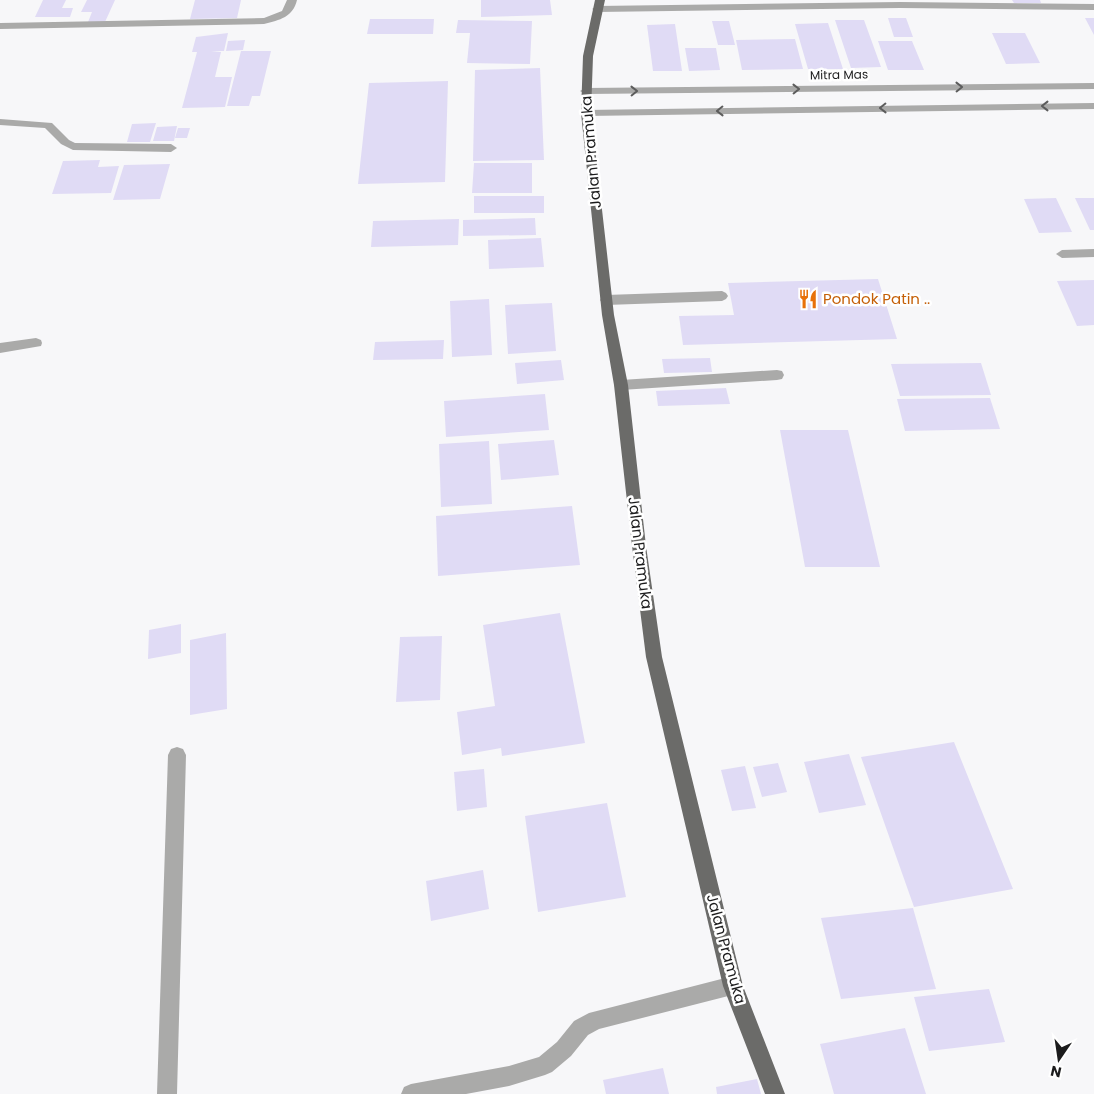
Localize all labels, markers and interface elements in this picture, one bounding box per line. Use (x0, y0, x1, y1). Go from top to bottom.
street label: Mitra Mas (810, 65, 868, 84)
one-way arrow (955, 82, 963, 93)
one-way arrow (792, 84, 800, 94)
one-way arrow (630, 86, 638, 96)
street label: Jalan Pramuka (575, 95, 606, 209)
one-way arrow (1041, 101, 1049, 111)
one-way arrow (879, 103, 887, 114)
one-way arrow (716, 106, 724, 116)
restaurant icon: Pondok Patin .. (797, 288, 819, 310)
place label: Pondok Patin .. (823, 288, 930, 309)
street label: Jalan Pramuka (623, 496, 658, 610)
street label: Jalan Pramuka (702, 892, 751, 1006)
north arrow (1034, 1034, 1084, 1084)
text: N (1049, 1061, 1063, 1083)

